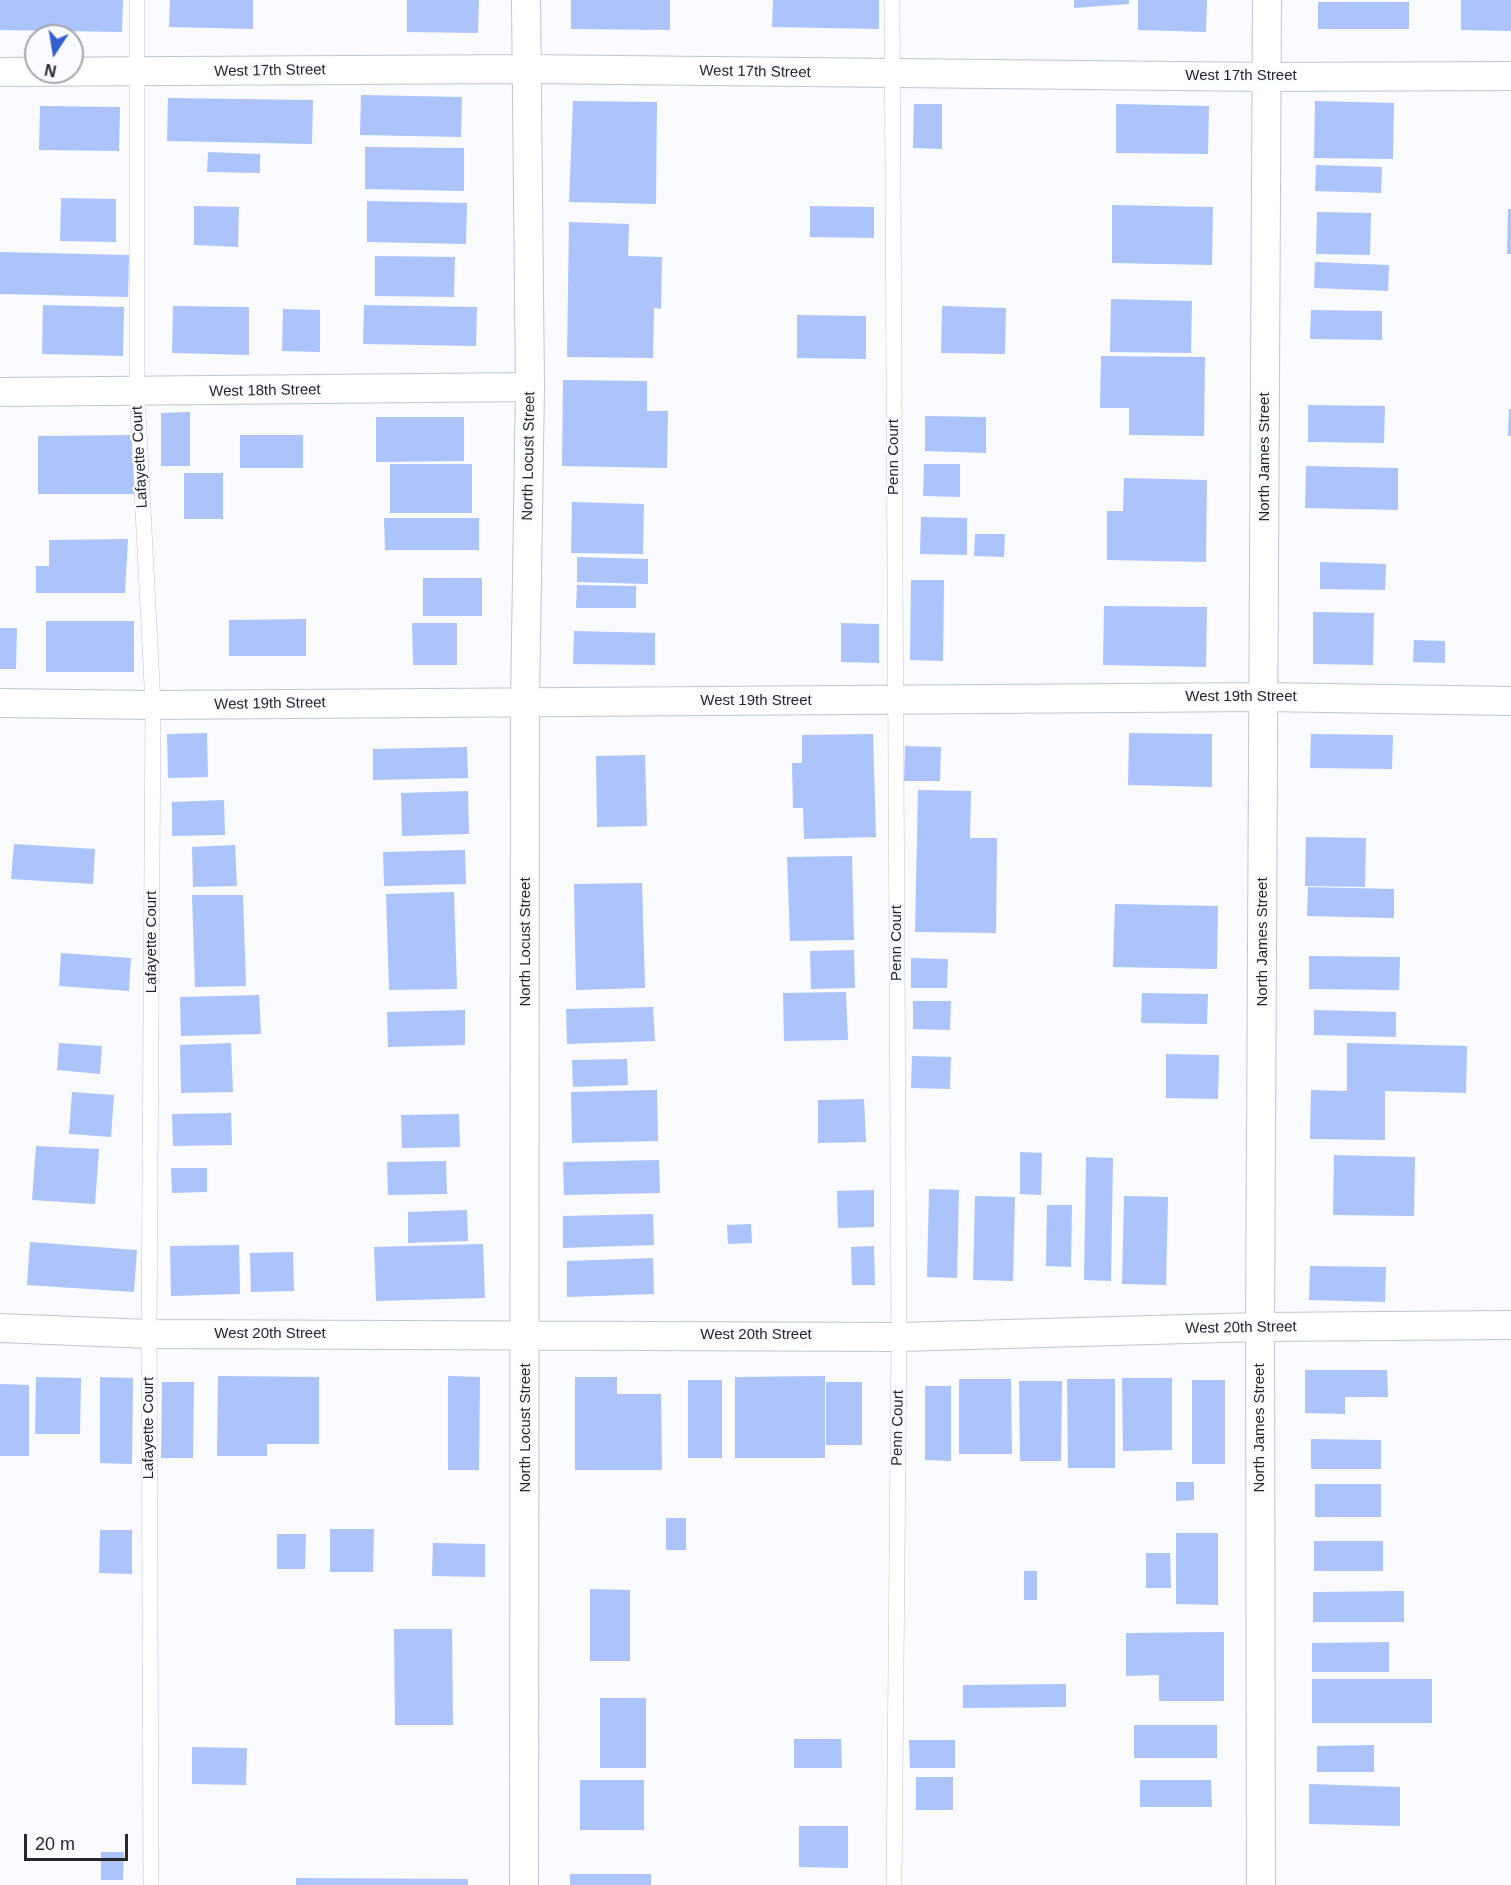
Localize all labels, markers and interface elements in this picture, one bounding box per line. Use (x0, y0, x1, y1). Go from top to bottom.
north arrow (24, 24, 84, 84)
text: N (43, 61, 58, 80)
street label: West 17th Street (214, 61, 326, 81)
street label: West 17th Street (699, 62, 811, 82)
street label: West 17th Street (1185, 67, 1297, 85)
street label: West 18th Street (209, 381, 321, 401)
street label: North Locust Street (519, 391, 539, 521)
street label: North James Street (1256, 392, 1274, 522)
street label: Lafayette Court (128, 405, 152, 509)
street label: Penn Court (885, 419, 903, 495)
street label: West 19th Street (1185, 688, 1297, 706)
street label: West 19th Street (700, 692, 812, 710)
street label: West 19th Street (214, 694, 326, 714)
street label: North Locust Street (517, 877, 535, 1007)
street label: North James Street (1254, 877, 1272, 1007)
street label: Lafayette Court (143, 891, 161, 993)
street label: Penn Court (888, 905, 906, 981)
street label: West 20th Street (1185, 1318, 1297, 1338)
street label: West 20th Street (214, 1325, 326, 1343)
street label: West 20th Street (700, 1326, 812, 1344)
street label: North Locust Street (517, 1363, 535, 1493)
street label: North James Street (1251, 1363, 1269, 1493)
street label: Lafayette Court (140, 1377, 158, 1479)
street label: Penn Court (888, 1390, 908, 1466)
scale bar (27, 1822, 130, 1860)
text: 20 m (35, 1834, 75, 1854)

